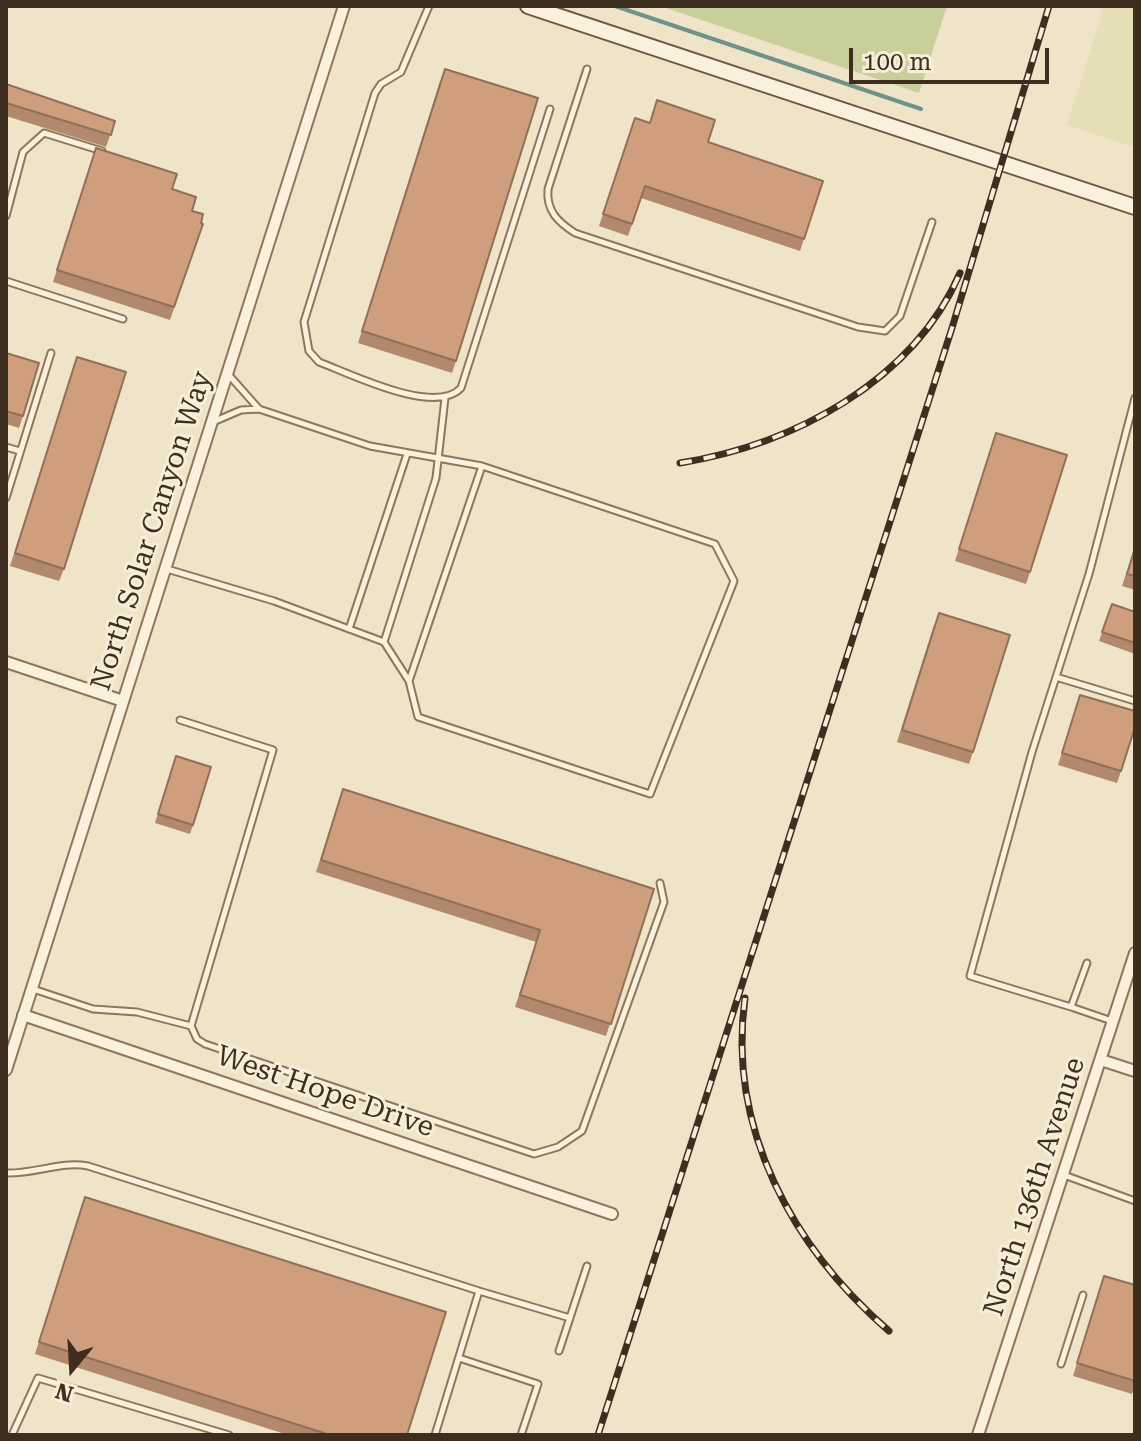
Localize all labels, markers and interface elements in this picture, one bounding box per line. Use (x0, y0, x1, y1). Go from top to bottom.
scale bar (853, 32, 1053, 82)
text: 100 m (863, 48, 931, 76)
street label: North Solar Canyon Way (84, 367, 220, 695)
street label: West Hope Drive (212, 1039, 438, 1145)
street label: North 136th Avenue (977, 1053, 1093, 1321)
north arrow (32, 1329, 112, 1409)
text: N (53, 1378, 76, 1407)

